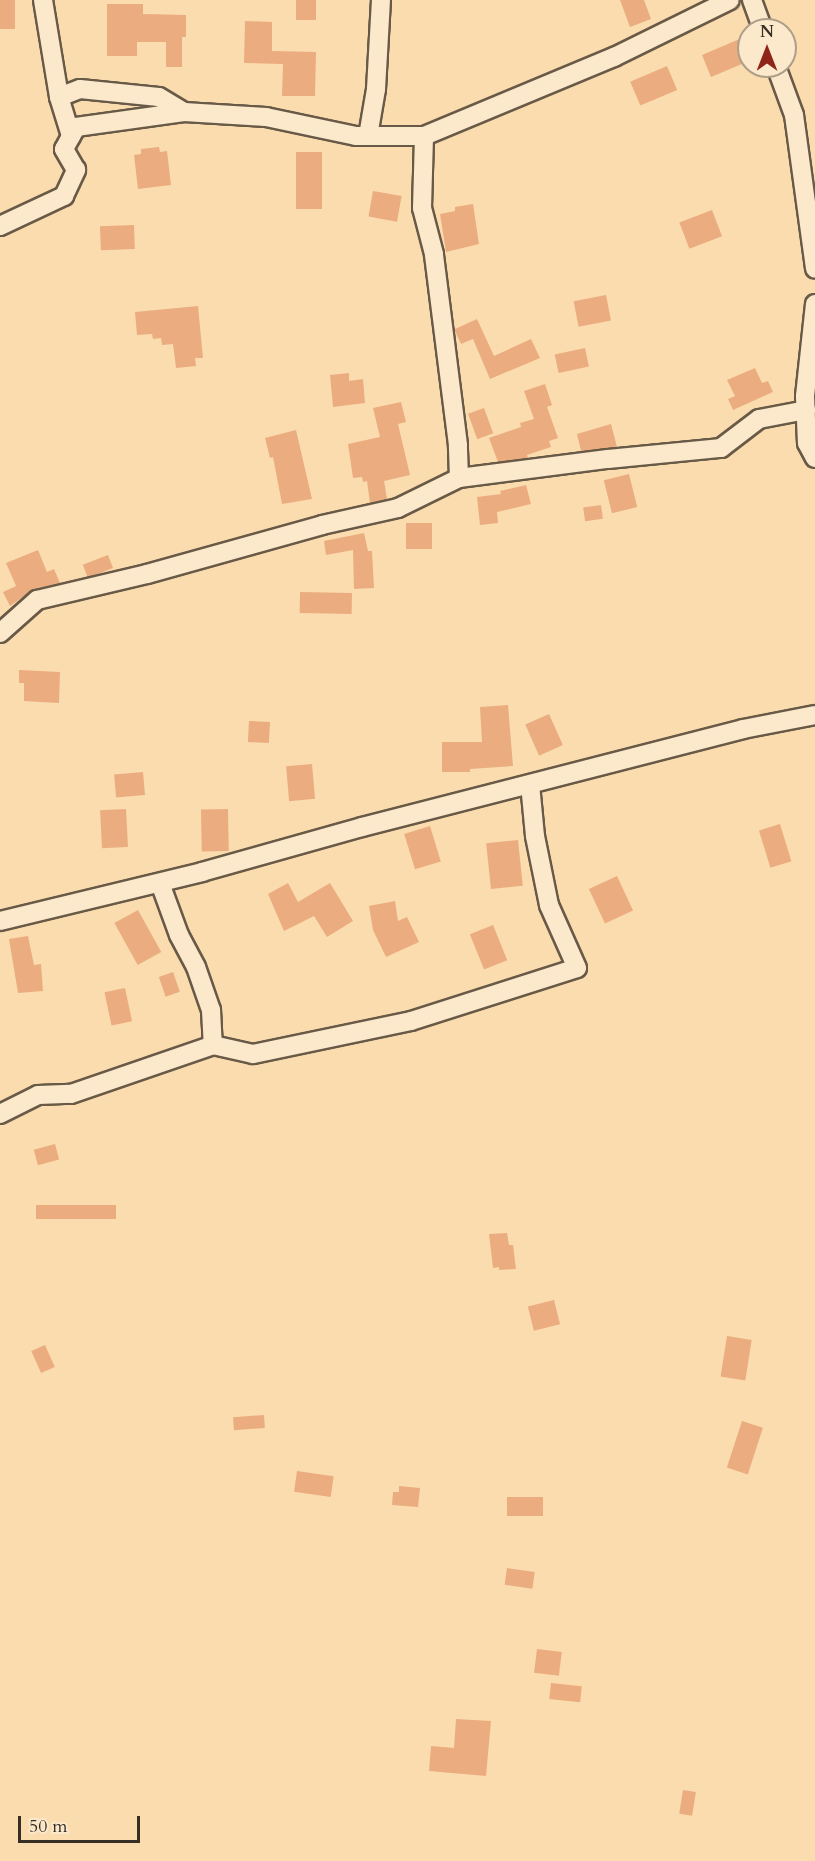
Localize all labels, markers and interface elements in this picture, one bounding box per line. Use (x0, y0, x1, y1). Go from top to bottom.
north arrow (737, 18, 797, 78)
text: N (760, 21, 774, 43)
scale bar (21, 1804, 142, 1842)
text: 50 m (29, 1814, 68, 1839)

